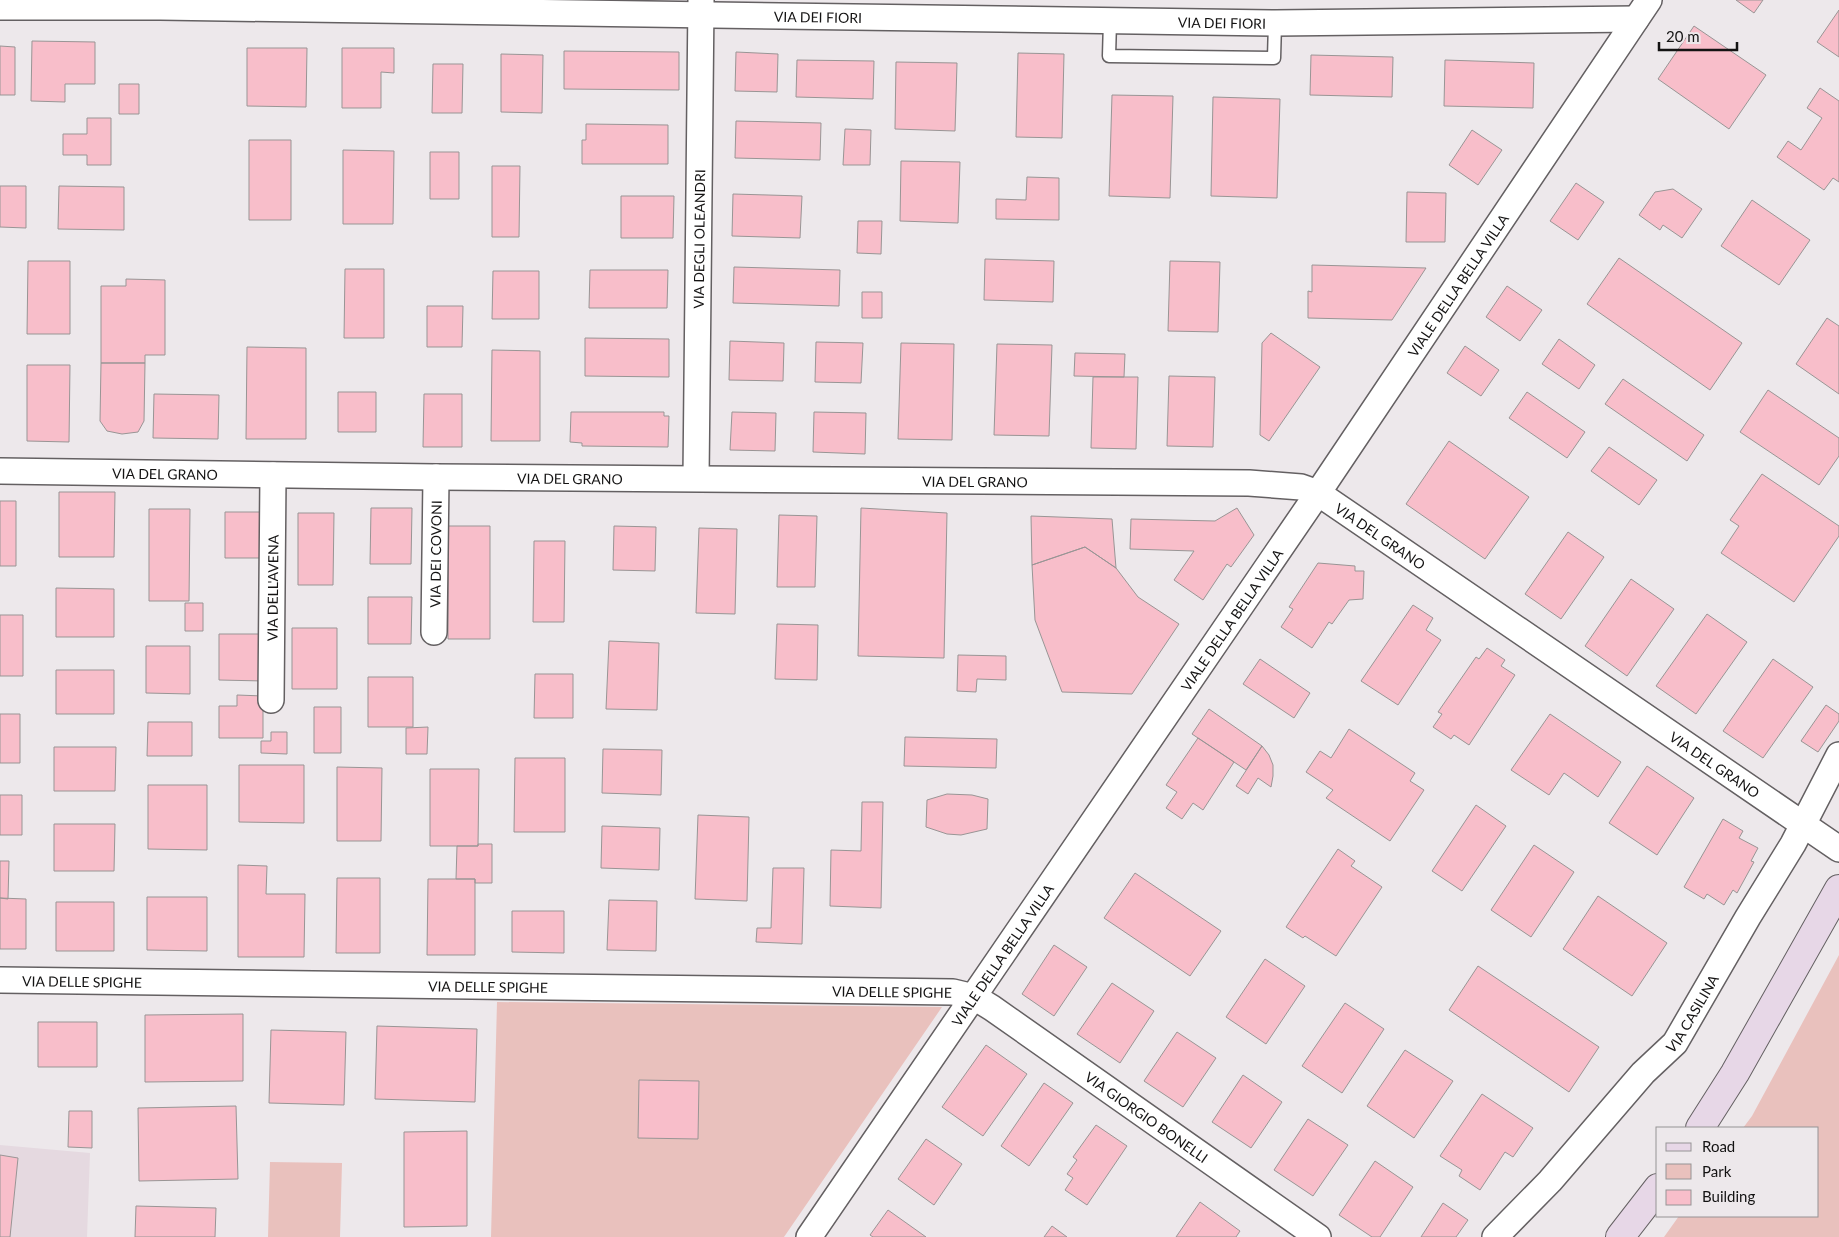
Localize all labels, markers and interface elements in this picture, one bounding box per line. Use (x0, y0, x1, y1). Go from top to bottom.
street label: VIA DEI FIORI (774, 7, 862, 26)
street label: VIA DEI FIORI (1178, 13, 1266, 31)
scale bar (1659, 20, 1736, 52)
text: 20 m (1666, 27, 1700, 45)
street label: VIA DEGLI OLEANDRI (689, 169, 708, 309)
street label: VIALE DELLA BELLA VILLA (1404, 210, 1512, 360)
street label: VIA DEL GRANO (112, 464, 218, 482)
street label: VIA DEL GRANO (517, 469, 623, 487)
street label: VIA DEL GRANO (922, 472, 1028, 490)
street label: VIA DEL GRANO (1332, 499, 1429, 573)
street label: VIA DEI COVONI (426, 500, 444, 608)
street label: VIA DELL'AVENA (263, 534, 281, 641)
street label: VIALE DELLA BELLA VILLA (1177, 545, 1286, 694)
street label: VIA DEL GRANO (1667, 727, 1763, 801)
street label: VIALE DELLA BELLA VILLA (948, 880, 1057, 1029)
street label: VIA CASILINA (1662, 971, 1722, 1056)
street label: VIA DELLE SPIGHE (22, 972, 142, 990)
street label: VIA DELLE SPIGHE (428, 977, 548, 995)
street label: VIA DELLE SPIGHE (832, 982, 952, 1000)
street label: VIA GIORGIO BONELLI (1082, 1068, 1212, 1166)
legend (1656, 1127, 1819, 1217)
text: Road (1702, 1137, 1735, 1155)
text: Park (1702, 1162, 1732, 1180)
text: Building (1702, 1187, 1755, 1205)

